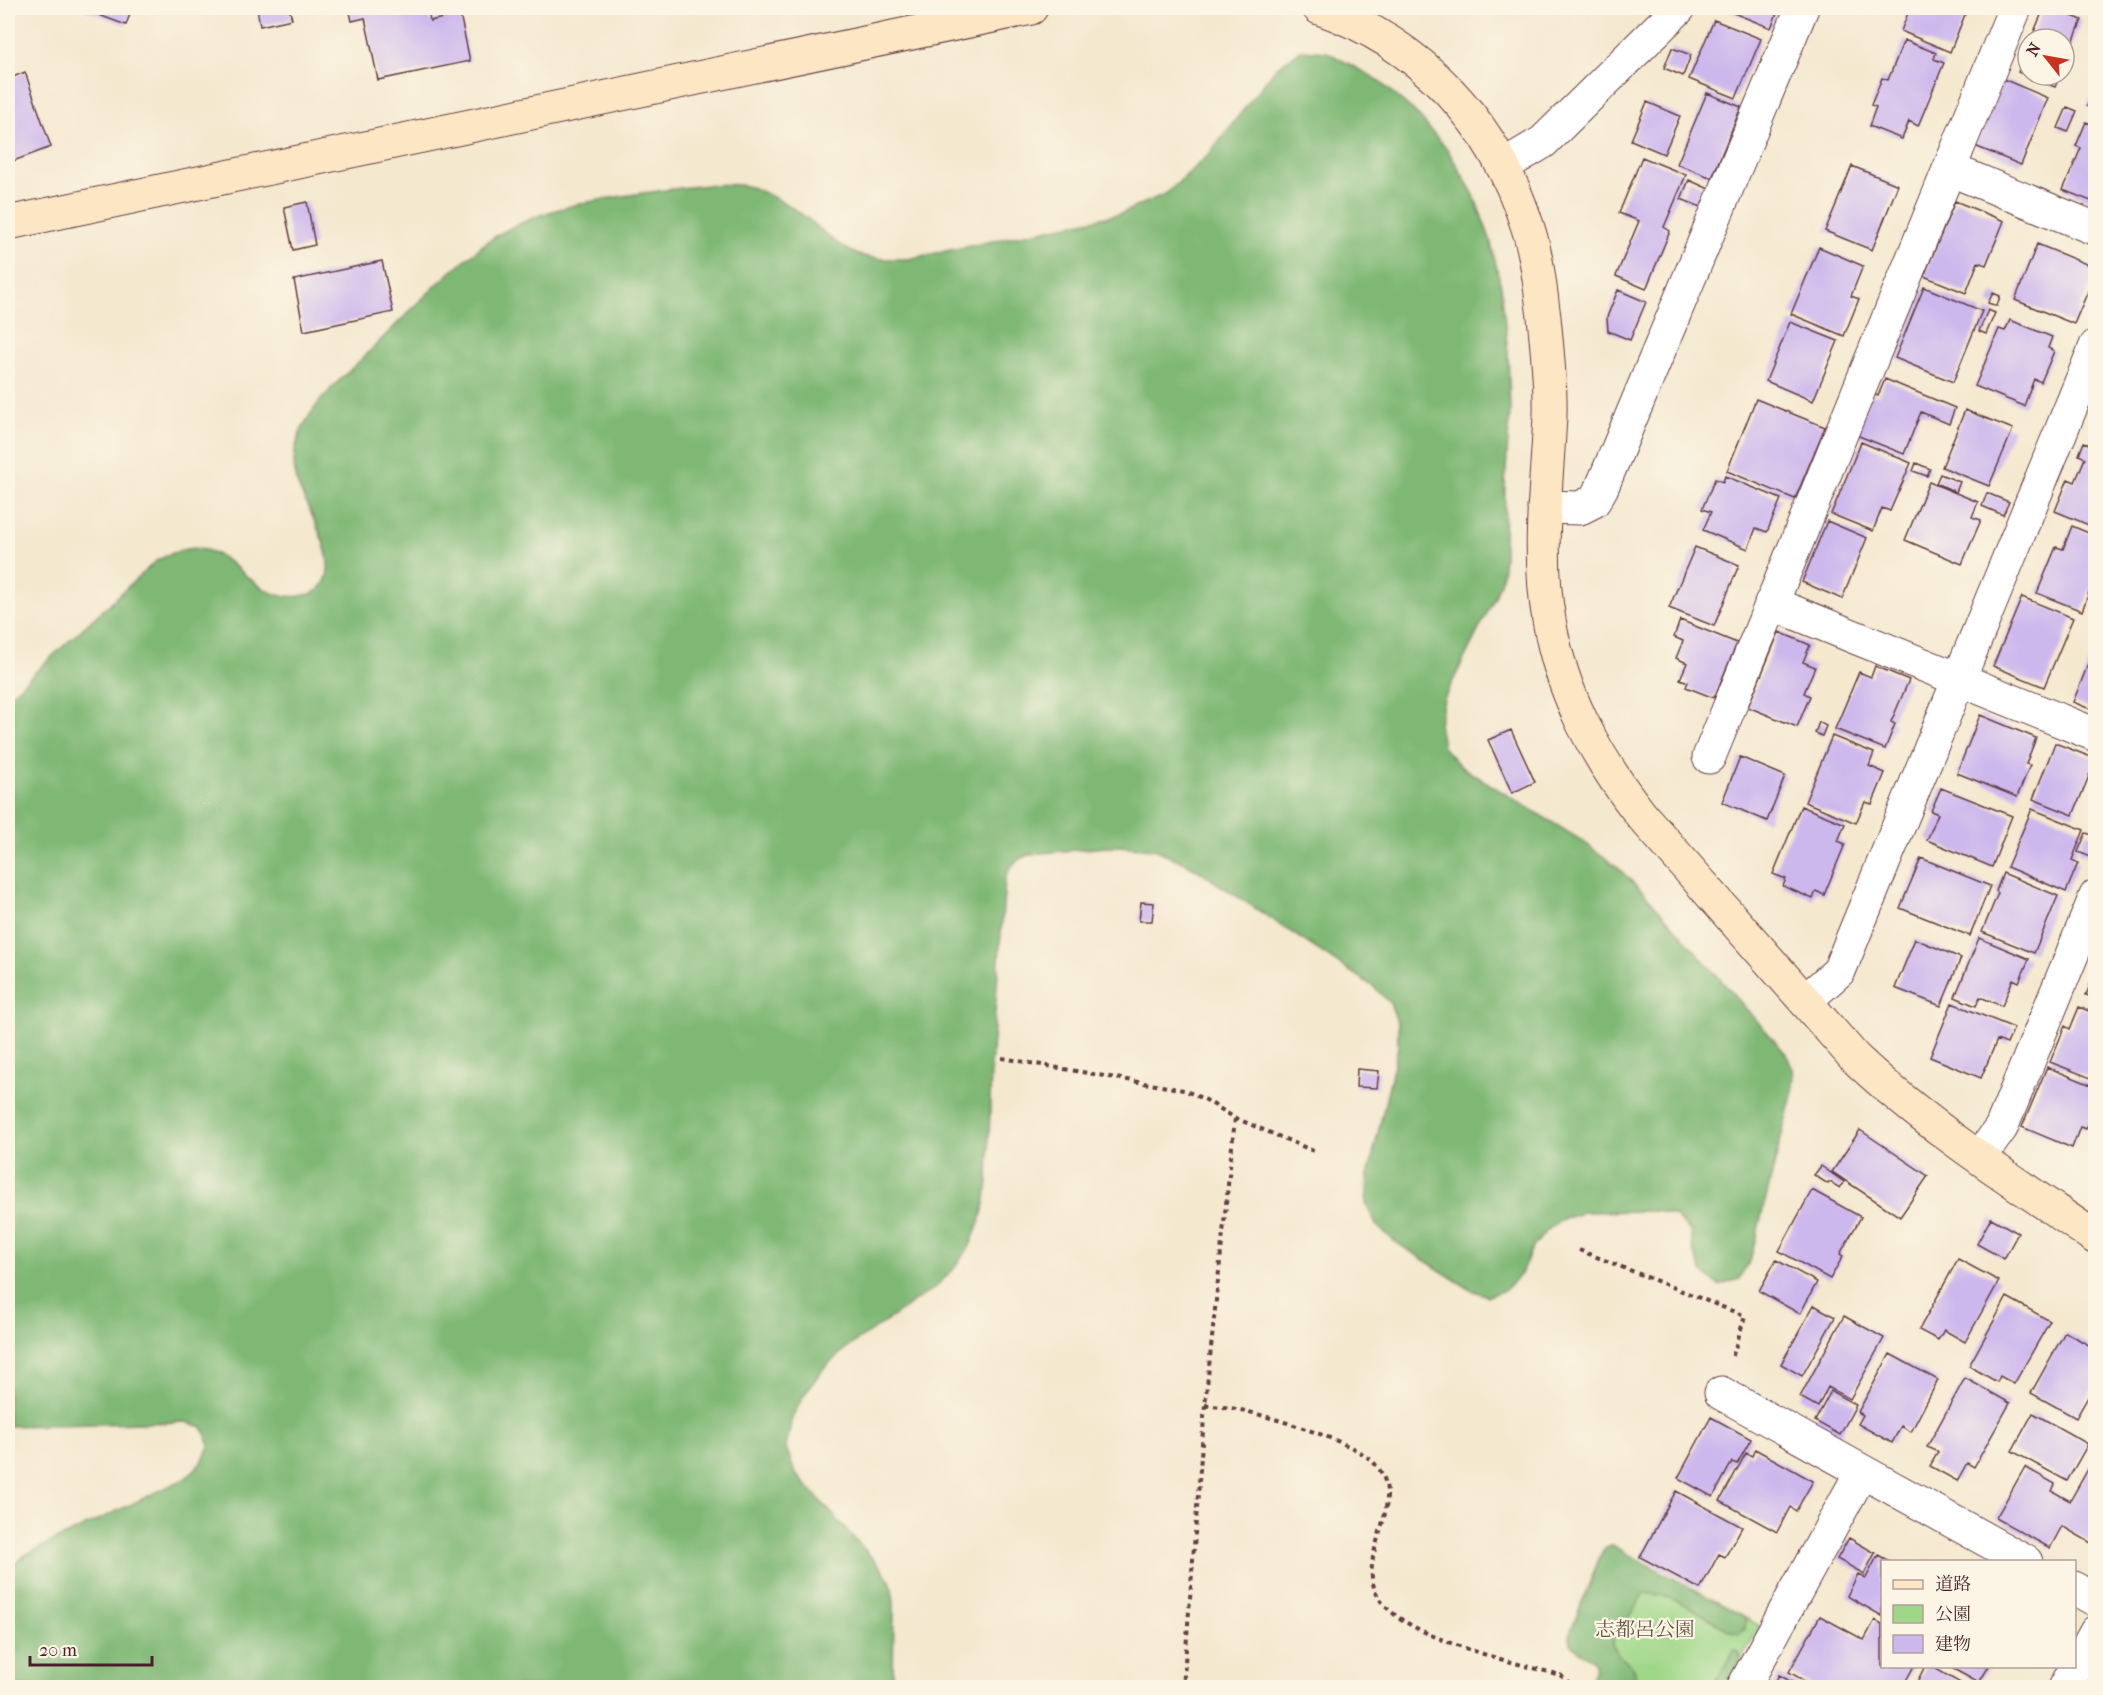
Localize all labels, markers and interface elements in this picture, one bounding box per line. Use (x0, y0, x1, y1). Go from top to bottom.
north arrow (2016, 27, 2076, 87)
text: N (2022, 39, 2045, 60)
legend (1881, 1560, 2076, 1668)
text: 道路 (1935, 1574, 1971, 1595)
text: 公園 (1935, 1604, 1971, 1625)
park label: 志都呂公園 (1595, 1618, 1695, 1641)
scale bar (30, 1629, 152, 1667)
text: 建物 (1935, 1634, 1971, 1655)
text: 20 m (39, 1640, 77, 1661)

